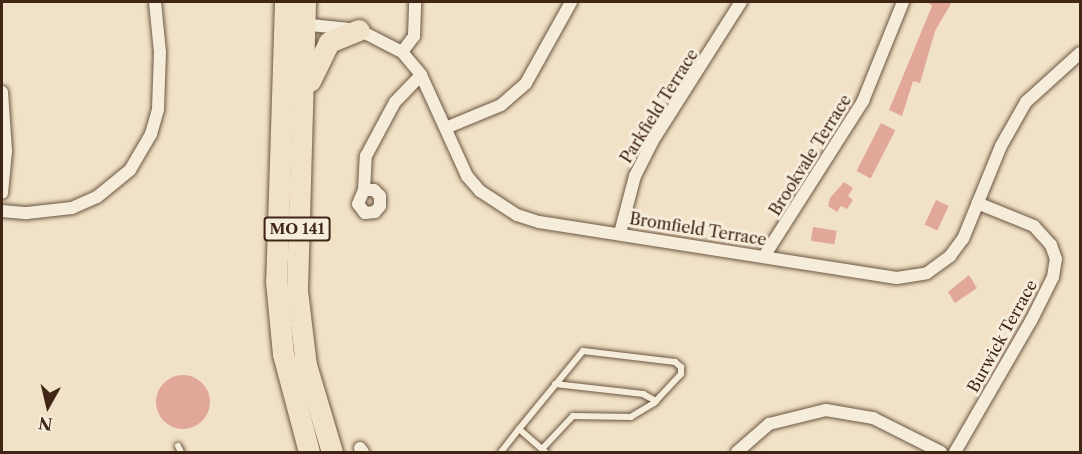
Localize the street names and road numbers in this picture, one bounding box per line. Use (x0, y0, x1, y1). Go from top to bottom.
street label: Parkfield Terrace (616, 45, 702, 167)
street label: Brookvale Terrace (765, 91, 855, 219)
street label: Bromfield Terrace (628, 209, 768, 249)
road number: MO 141 (262, 217, 332, 241)
street label: Burwick Terrace (963, 276, 1041, 396)

